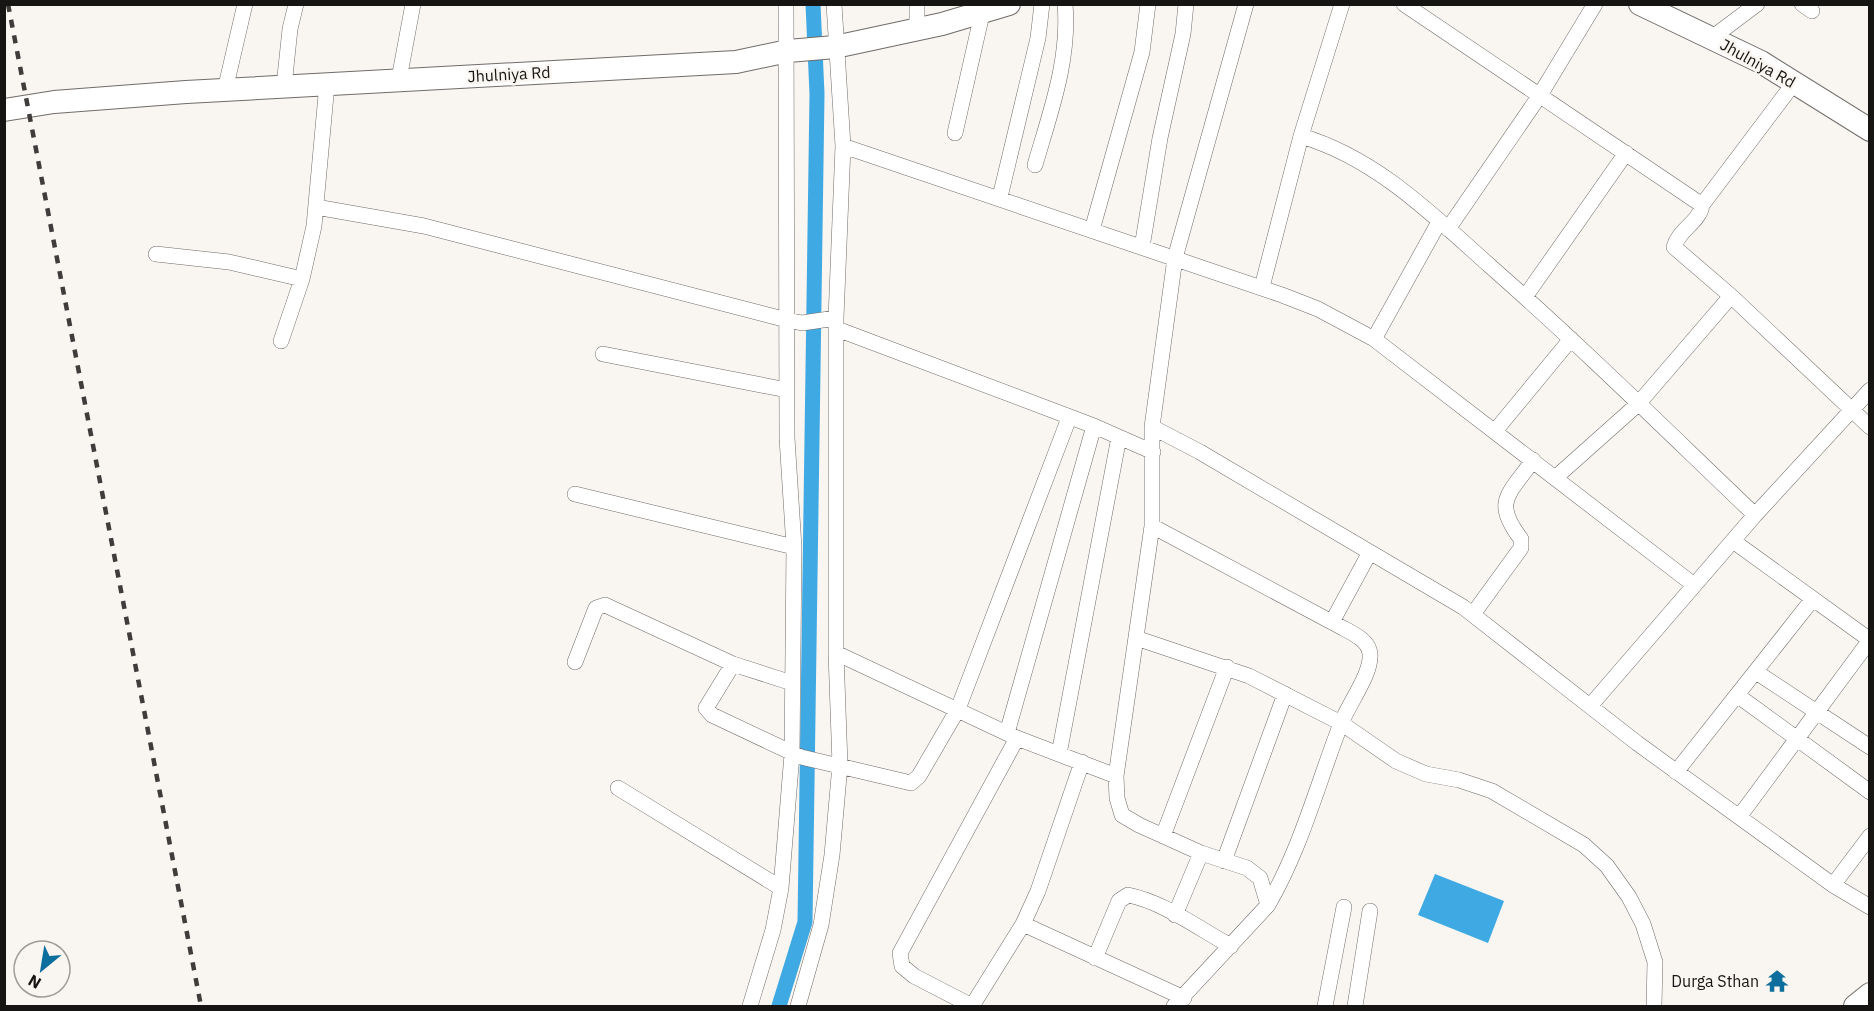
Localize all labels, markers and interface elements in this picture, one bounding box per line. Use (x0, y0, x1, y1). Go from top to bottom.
street label: Jhulniya Rd (1717, 34, 1799, 92)
street label: Jhulniya Rd (467, 62, 551, 86)
north arrow (12, 939, 72, 999)
temple icon: Durga Sthan (1764, 968, 1790, 994)
text: N (24, 970, 45, 994)
place label: Durga Sthan (1671, 971, 1759, 991)

